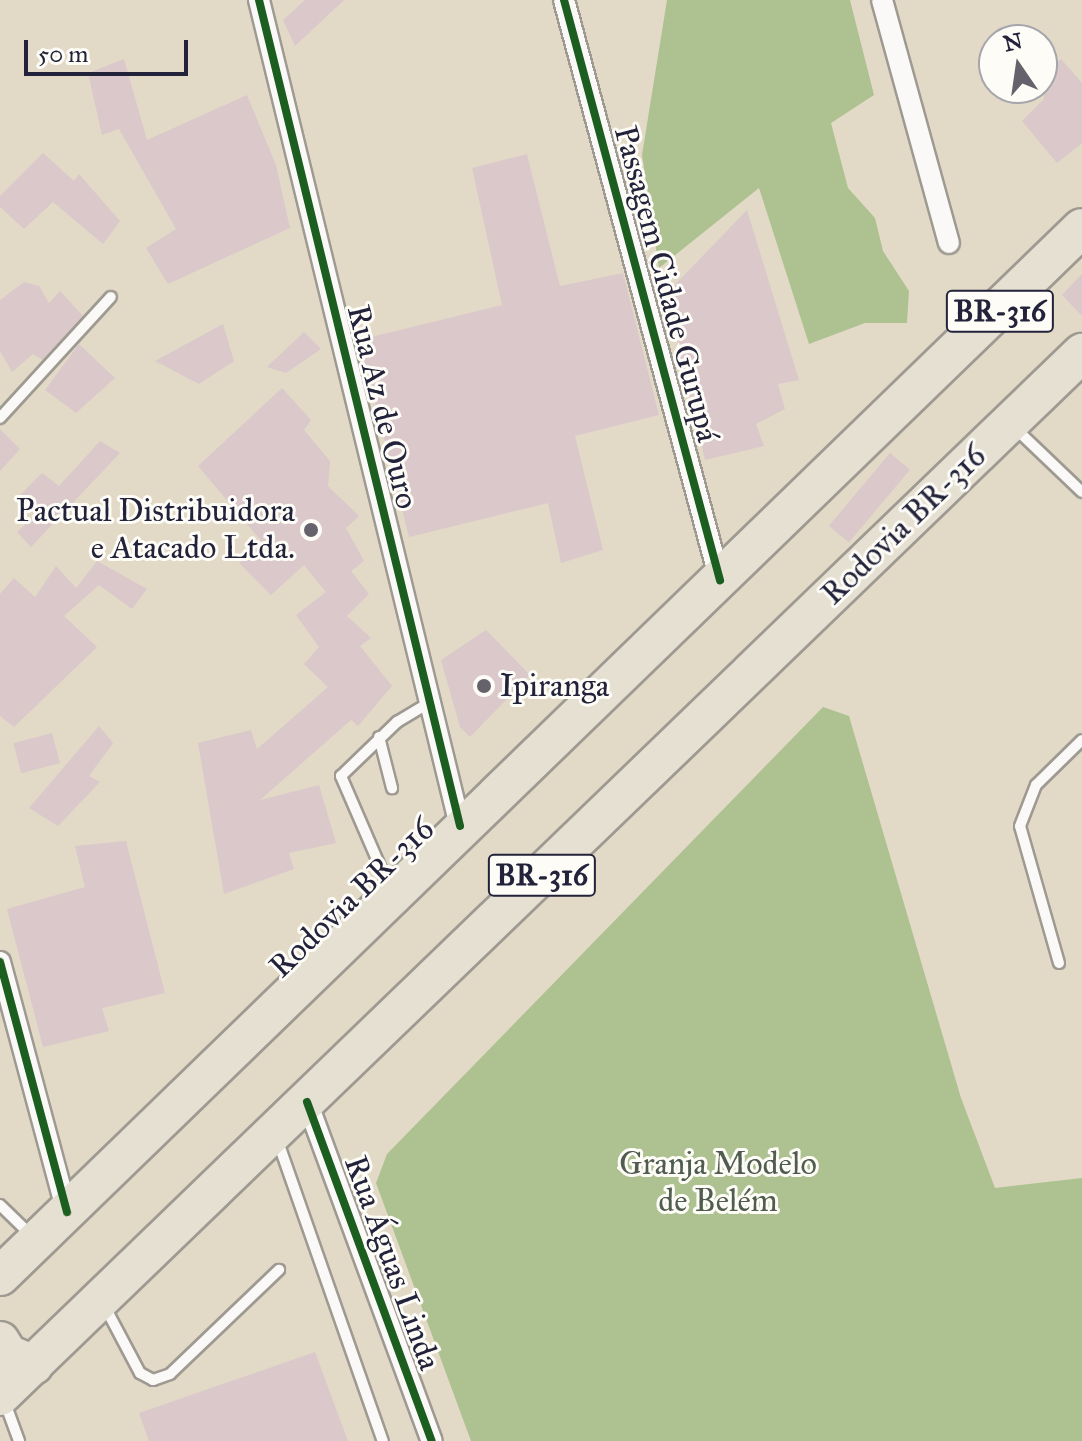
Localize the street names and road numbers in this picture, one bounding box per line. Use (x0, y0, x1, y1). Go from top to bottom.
street label: Passagem Cidade Gurupá (605, 122, 727, 446)
road number: BR-316 (944, 285, 1056, 337)
street label: Rua Az de Ouro (338, 301, 426, 513)
street label: Rodovia BR-316 (814, 437, 994, 613)
street label: Rodovia BR-316 (262, 810, 442, 986)
road number: BR-316 (486, 849, 598, 901)
street label: Rua Águas Linda (335, 1151, 449, 1375)

